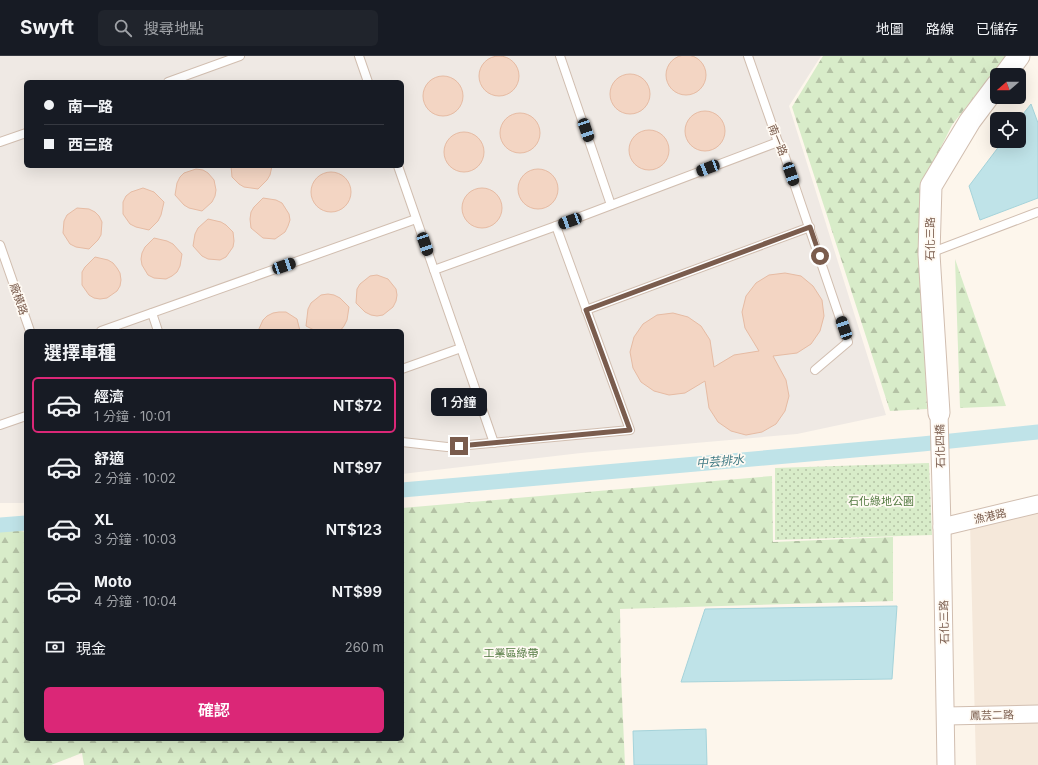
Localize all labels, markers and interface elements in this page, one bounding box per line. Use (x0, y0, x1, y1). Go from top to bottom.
search box (98, 10, 378, 46)
text: Swyft (20, 16, 74, 39)
icon: search (112, 17, 134, 39)
text: 搜尋地點 (144, 19, 204, 38)
text: 地圖 (876, 20, 904, 37)
text: 路線 (926, 20, 954, 37)
text: 已儲存 (976, 20, 1018, 37)
north arrow (990, 68, 1026, 104)
map controls (990, 68, 1026, 148)
text: 南一路 (68, 97, 113, 116)
button: locate (990, 112, 1026, 148)
car (576, 117, 596, 143)
street label: 南一路 (765, 122, 791, 158)
text: 西三路 (68, 135, 113, 154)
car (695, 158, 721, 178)
car (781, 161, 801, 187)
car (557, 211, 583, 231)
street label: 石化三路 (923, 217, 937, 261)
car (415, 231, 435, 257)
route start (811, 247, 829, 265)
car (271, 256, 297, 276)
street label: 廠橫路 (7, 281, 31, 317)
car (834, 315, 854, 341)
text: 選擇車種 (44, 342, 116, 363)
icon: car (46, 387, 82, 423)
text: 經濟 (94, 387, 124, 406)
callout: 1 分鐘 (431, 388, 487, 416)
text: 1 分鐘 (442, 394, 476, 410)
text: NT$72 (333, 396, 382, 415)
text: 1 分鐘 · 10:01 (94, 408, 171, 424)
street label: 石化四橋 (933, 424, 947, 468)
route end (450, 437, 468, 455)
icon: car (46, 449, 82, 485)
text: 舒適 (94, 449, 124, 468)
water label: 中芸排水 (695, 451, 746, 471)
text: NT$97 (333, 458, 382, 477)
text: 2 分鐘 · 10:02 (94, 470, 176, 486)
park label: 石化綠地公園 (848, 494, 914, 508)
street label: 漁港路 (972, 505, 1008, 527)
text: XL (94, 510, 114, 529)
icon: car (46, 511, 82, 547)
text: NT$123 (326, 520, 382, 539)
text: 3 分鐘 · 10:03 (94, 531, 176, 547)
text: Moto (94, 572, 132, 591)
icon: car (46, 573, 82, 609)
text: NT$99 (332, 582, 382, 601)
text: 4 分鐘 · 10:04 (94, 593, 177, 609)
street label: 石化三路 (937, 600, 951, 644)
icon: cash (44, 636, 66, 658)
text: 現金 (76, 639, 106, 658)
text: 260 m (345, 639, 384, 655)
park label: 工業區綠帶 (484, 646, 539, 660)
button: 確認 (44, 687, 384, 733)
street label: 鳳芸二路 (970, 708, 1014, 722)

